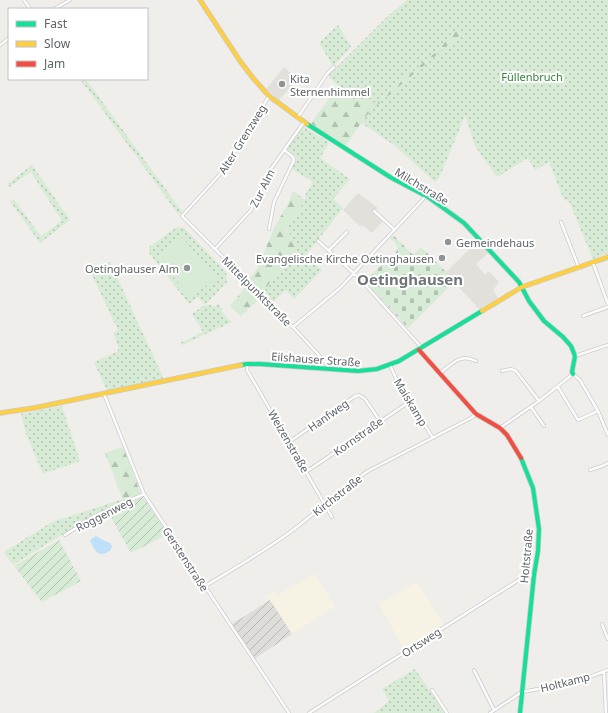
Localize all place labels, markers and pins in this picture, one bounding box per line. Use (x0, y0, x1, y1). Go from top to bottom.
place label: Kita Sternenhimmel (290, 71, 370, 99)
marker: Kita Sternenhimmel (277, 79, 287, 89)
place label: Gemeindehaus (456, 235, 534, 250)
marker: Gemeindehaus (443, 237, 453, 247)
place label: Evangelische Kirche Oetinghausen (256, 251, 434, 266)
marker: Evangelische Kirche Oetinghausen (437, 253, 447, 263)
place label: Oetinghauser Alm (85, 261, 179, 276)
marker: Oetinghauser Alm (182, 263, 192, 273)

